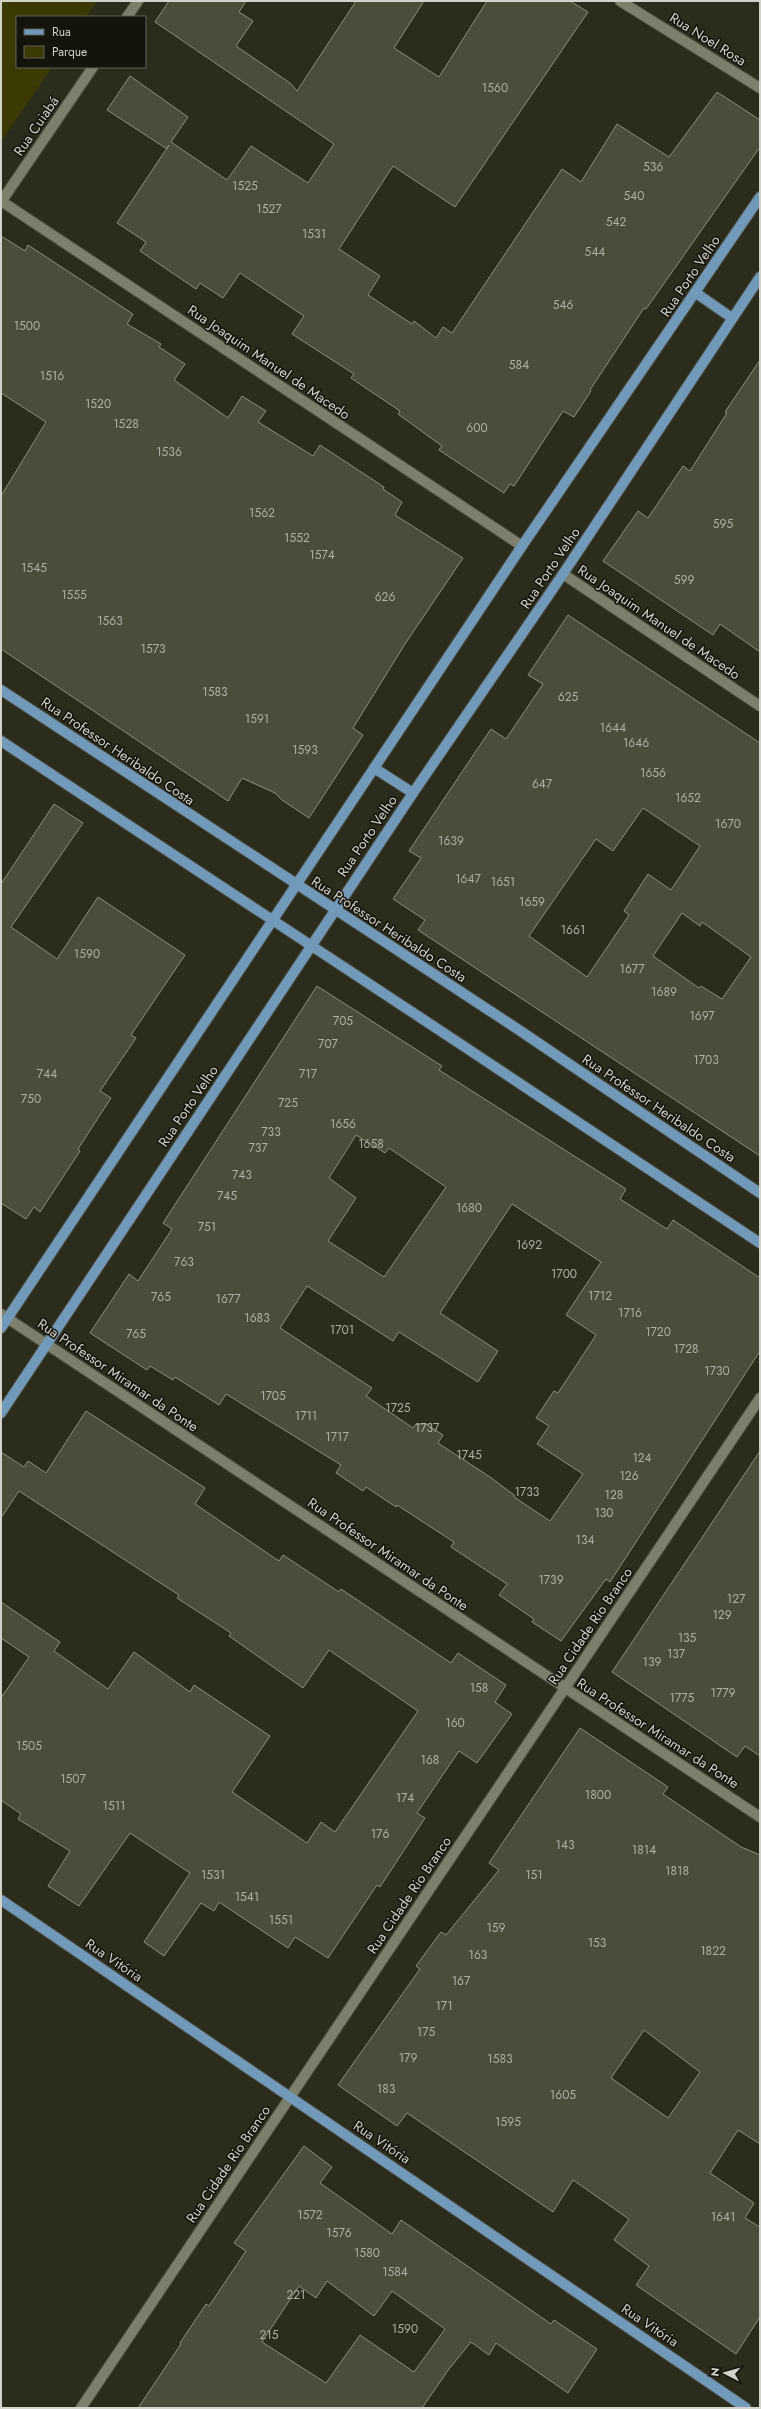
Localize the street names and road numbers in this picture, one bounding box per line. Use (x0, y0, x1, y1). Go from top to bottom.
street label: Rua Noel Rosa (666, 7, 750, 71)
street label: Rua Cuiabá (9, 92, 63, 160)
street label: Rua Porto Velho (655, 231, 725, 321)
street label: Rua Joaquim Manuel de Macedo (184, 300, 355, 424)
street label: Rua Porto Velho (515, 523, 585, 613)
street label: Rua Joaquim Manuel de Macedo (574, 560, 745, 684)
street label: Rua Professor Heribaldo Costa (37, 692, 199, 810)
street label: Rua Porto Velho (332, 791, 402, 881)
street label: Rua Professor Heribaldo Costa (308, 871, 470, 987)
street label: Rua Professor Heribaldo Costa (578, 1049, 740, 1167)
street label: Rua Porto Velho (153, 1061, 223, 1151)
street label: Rua Professor Miramar da Ponte (34, 1314, 202, 1436)
street label: Rua Professor Miramar da Ponte (304, 1493, 472, 1615)
street label: Rua Cidade Rio Branco (543, 1563, 637, 1689)
street label: Rua Professor Miramar da Ponte (573, 1673, 743, 1793)
street label: Rua Cidade Rio Branco (362, 1832, 456, 1958)
street label: Rua Vitória (81, 1933, 147, 1987)
street label: Rua Cidade Rio Branco (181, 2101, 275, 2227)
street label: Rua Vitória (349, 2115, 415, 2169)
street label: Rua Vitória (617, 2298, 683, 2352)

